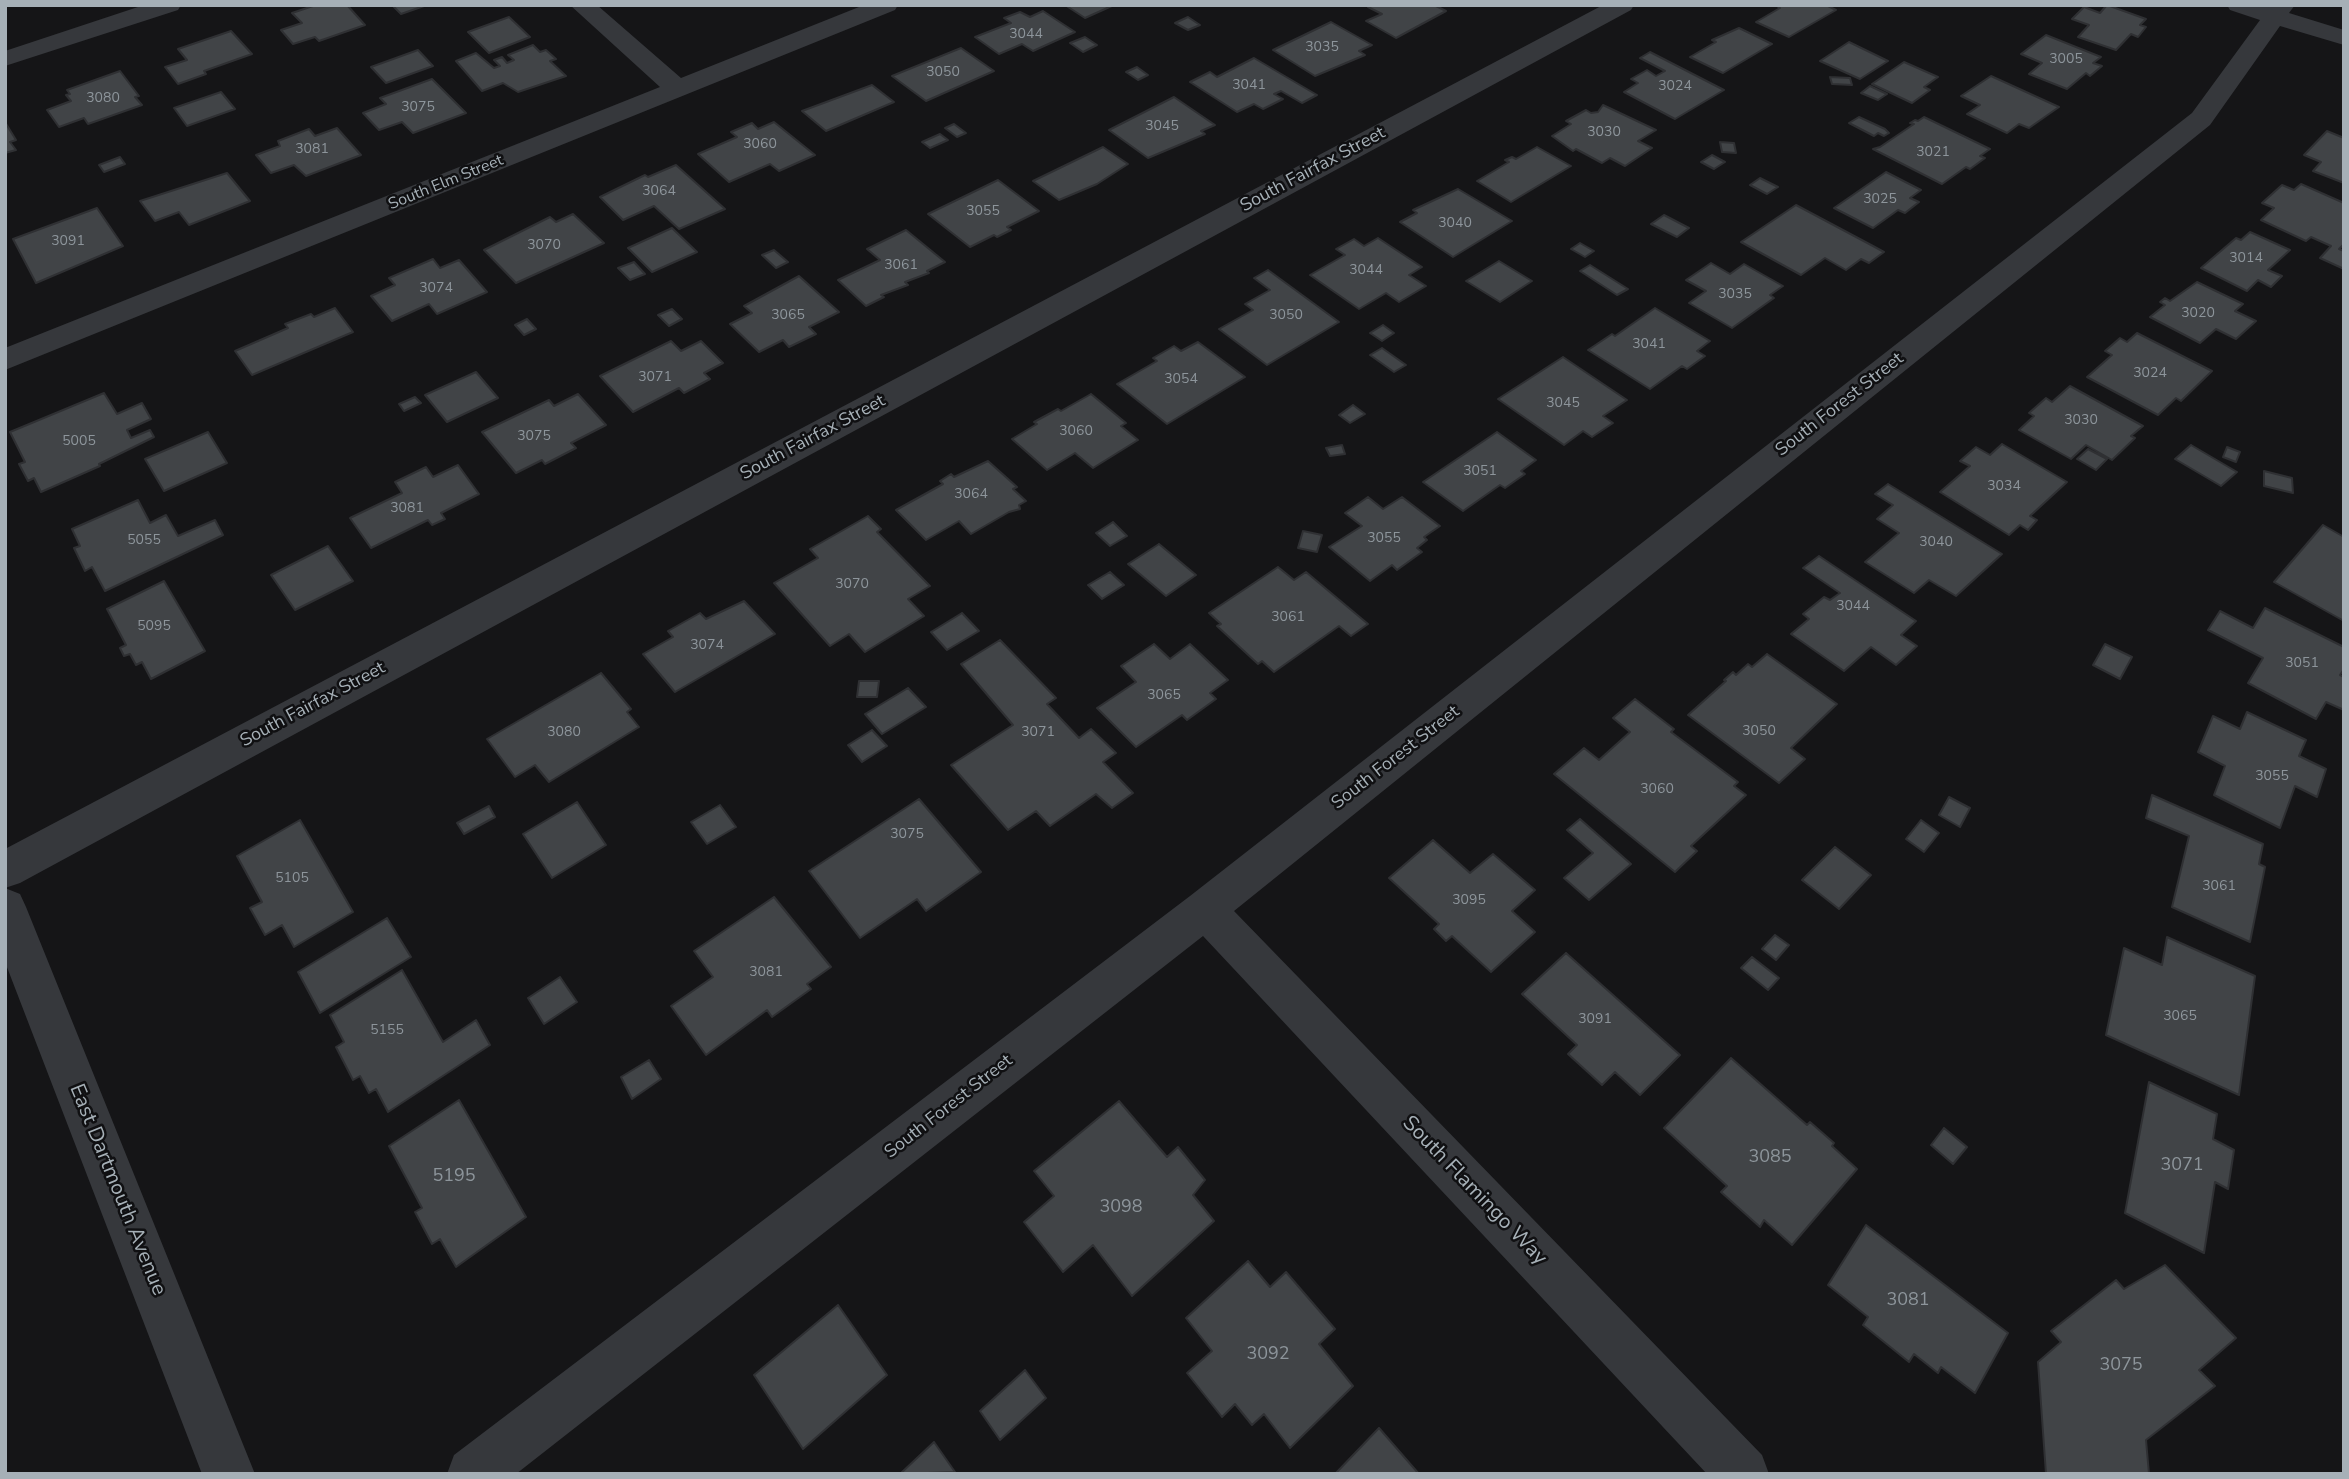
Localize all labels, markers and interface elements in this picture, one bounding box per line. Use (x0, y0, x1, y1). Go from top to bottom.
house number: 3044 (1009, 27, 1043, 43)
house number: 3035 (1305, 40, 1339, 56)
house number: 3005 (2049, 52, 2083, 68)
house number: 3050 (926, 65, 960, 81)
house number: 3041 (1232, 78, 1266, 94)
house number: 3024 (1658, 79, 1692, 95)
house number: 3080 (86, 91, 120, 107)
house number: 3075 (401, 100, 435, 116)
house number: 3045 (1145, 119, 1179, 135)
street label: South Fairfax Street (1237, 123, 1389, 217)
house number: 3030 (1587, 125, 1621, 141)
house number: 3060 (743, 137, 777, 153)
house number: 3081 (295, 142, 329, 158)
house number: 3021 (1916, 145, 1950, 161)
street label: South Elm Street (386, 151, 506, 215)
house number: 3064 (642, 184, 676, 200)
house number: 3025 (1863, 192, 1897, 208)
house number: 3055 (966, 204, 1000, 220)
house number: 3040 (1438, 216, 1472, 232)
house number: 3091 (51, 234, 85, 250)
house number: 3070 (527, 238, 561, 254)
house number: 3014 (2229, 251, 2263, 267)
house number: 3061 (884, 258, 918, 274)
house number: 3044 (1349, 263, 1383, 279)
house number: 3074 (419, 281, 453, 297)
house number: 3035 (1718, 287, 1752, 303)
house number: 3020 (2181, 306, 2215, 322)
house number: 3065 (771, 308, 805, 324)
house number: 3050 (1269, 308, 1303, 324)
house number: 3041 (1632, 337, 1666, 353)
street label: South Forest Street (1772, 348, 1908, 462)
house number: 3024 (2133, 366, 2167, 382)
house number: 3071 (638, 370, 672, 386)
house number: 3054 (1164, 372, 1198, 388)
street label: South Fairfax Street (737, 391, 889, 485)
house number: 3045 (1546, 396, 1580, 412)
house number: 3030 (2064, 413, 2098, 429)
house number: 3060 (1059, 424, 1093, 440)
house number: 3075 (517, 429, 551, 445)
house number: 5005 (62, 434, 96, 450)
house number: 3051 (1463, 464, 1497, 480)
house number: 3034 (1987, 479, 2021, 495)
house number: 3064 (954, 487, 988, 503)
house number: 3081 (390, 501, 424, 517)
house number: 3055 (1367, 531, 1401, 547)
house number: 5055 (127, 533, 161, 549)
house number: 3040 (1919, 535, 1953, 551)
house number: 3070 (835, 577, 869, 593)
house number: 3044 (1836, 599, 1870, 615)
house number: 3061 (1271, 610, 1305, 626)
house number: 5095 (137, 619, 171, 635)
house number: 3074 (690, 638, 724, 654)
house number: 3051 (2285, 656, 2319, 672)
street label: South Fairfax Street (237, 658, 389, 752)
house number: 3065 (1147, 688, 1181, 704)
street label: South Forest Street (1328, 701, 1464, 815)
house number: 3050 (1742, 724, 1776, 740)
house number: 3080 (547, 725, 581, 741)
house number: 3071 (1021, 725, 1055, 741)
house number: 3055 (2255, 769, 2289, 785)
house number: 3060 (1640, 782, 1674, 798)
house number: 3075 (890, 827, 924, 843)
house number: 5105 (275, 871, 309, 887)
house number: 3061 (2202, 879, 2236, 895)
house number: 3095 (1452, 893, 1486, 909)
house number: 3081 (749, 965, 783, 981)
house number: 3065 (2163, 1009, 2197, 1025)
house number: 3091 (1578, 1012, 1612, 1028)
house number: 5155 (370, 1023, 404, 1039)
street label: South Forest Street (881, 1050, 1017, 1164)
street label: East Dartmouth Avenue (63, 1081, 171, 1299)
street label: South Flamingo Way (1396, 1111, 1552, 1271)
house number: 3085 (1748, 1147, 1792, 1169)
house number: 3071 (2160, 1155, 2204, 1177)
house number: 5195 (432, 1166, 476, 1188)
house number: 3098 (1099, 1197, 1143, 1219)
house number: 3081 (1886, 1290, 1930, 1312)
house number: 3092 (1246, 1344, 1290, 1366)
house number: 3075 (2099, 1355, 2143, 1377)

